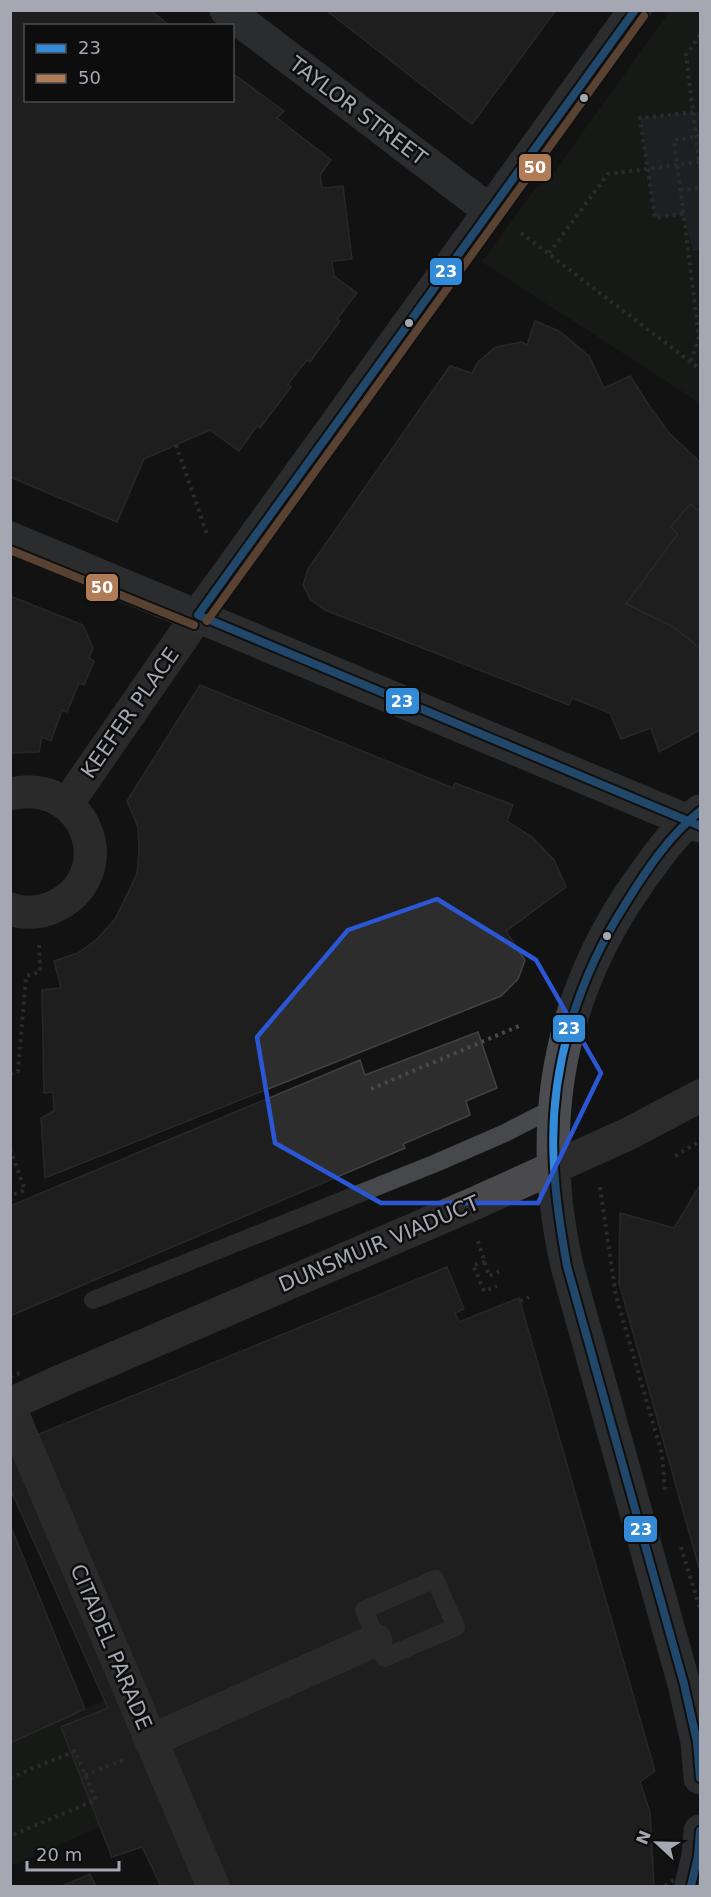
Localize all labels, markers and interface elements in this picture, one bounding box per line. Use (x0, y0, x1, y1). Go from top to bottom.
legend (24, 24, 234, 102)
text: 23 (78, 37, 101, 58)
street label: TAYLOR STREET (284, 51, 431, 171)
text: 50 (78, 67, 101, 88)
unlabelled marker (578, 92, 590, 104)
line badge: 50 (518, 153, 552, 182)
text: 50 (524, 158, 546, 177)
line badge: 23 (429, 257, 463, 286)
text: 23 (435, 262, 457, 281)
unlabelled marker (403, 317, 415, 329)
line badge: 50 (85, 573, 119, 602)
text: 50 (91, 578, 113, 597)
street label: KEEFER PLACE (76, 643, 184, 783)
line badge: 23 (385, 687, 420, 715)
text: 23 (391, 692, 413, 711)
unlabelled marker (601, 930, 613, 942)
line badge: 23 (552, 1014, 586, 1043)
text: 23 (558, 1019, 580, 1038)
street label: DUNSMUIR VIADUCT (275, 1191, 483, 1297)
line badge: 23 (623, 1515, 658, 1543)
text: 23 (630, 1520, 652, 1539)
street label: CITADEL PARADE (65, 1561, 157, 1733)
north arrow (627, 1813, 687, 1873)
text: N (632, 1828, 655, 1847)
scale bar (27, 1834, 118, 1872)
text: 20 m (36, 1844, 82, 1865)

